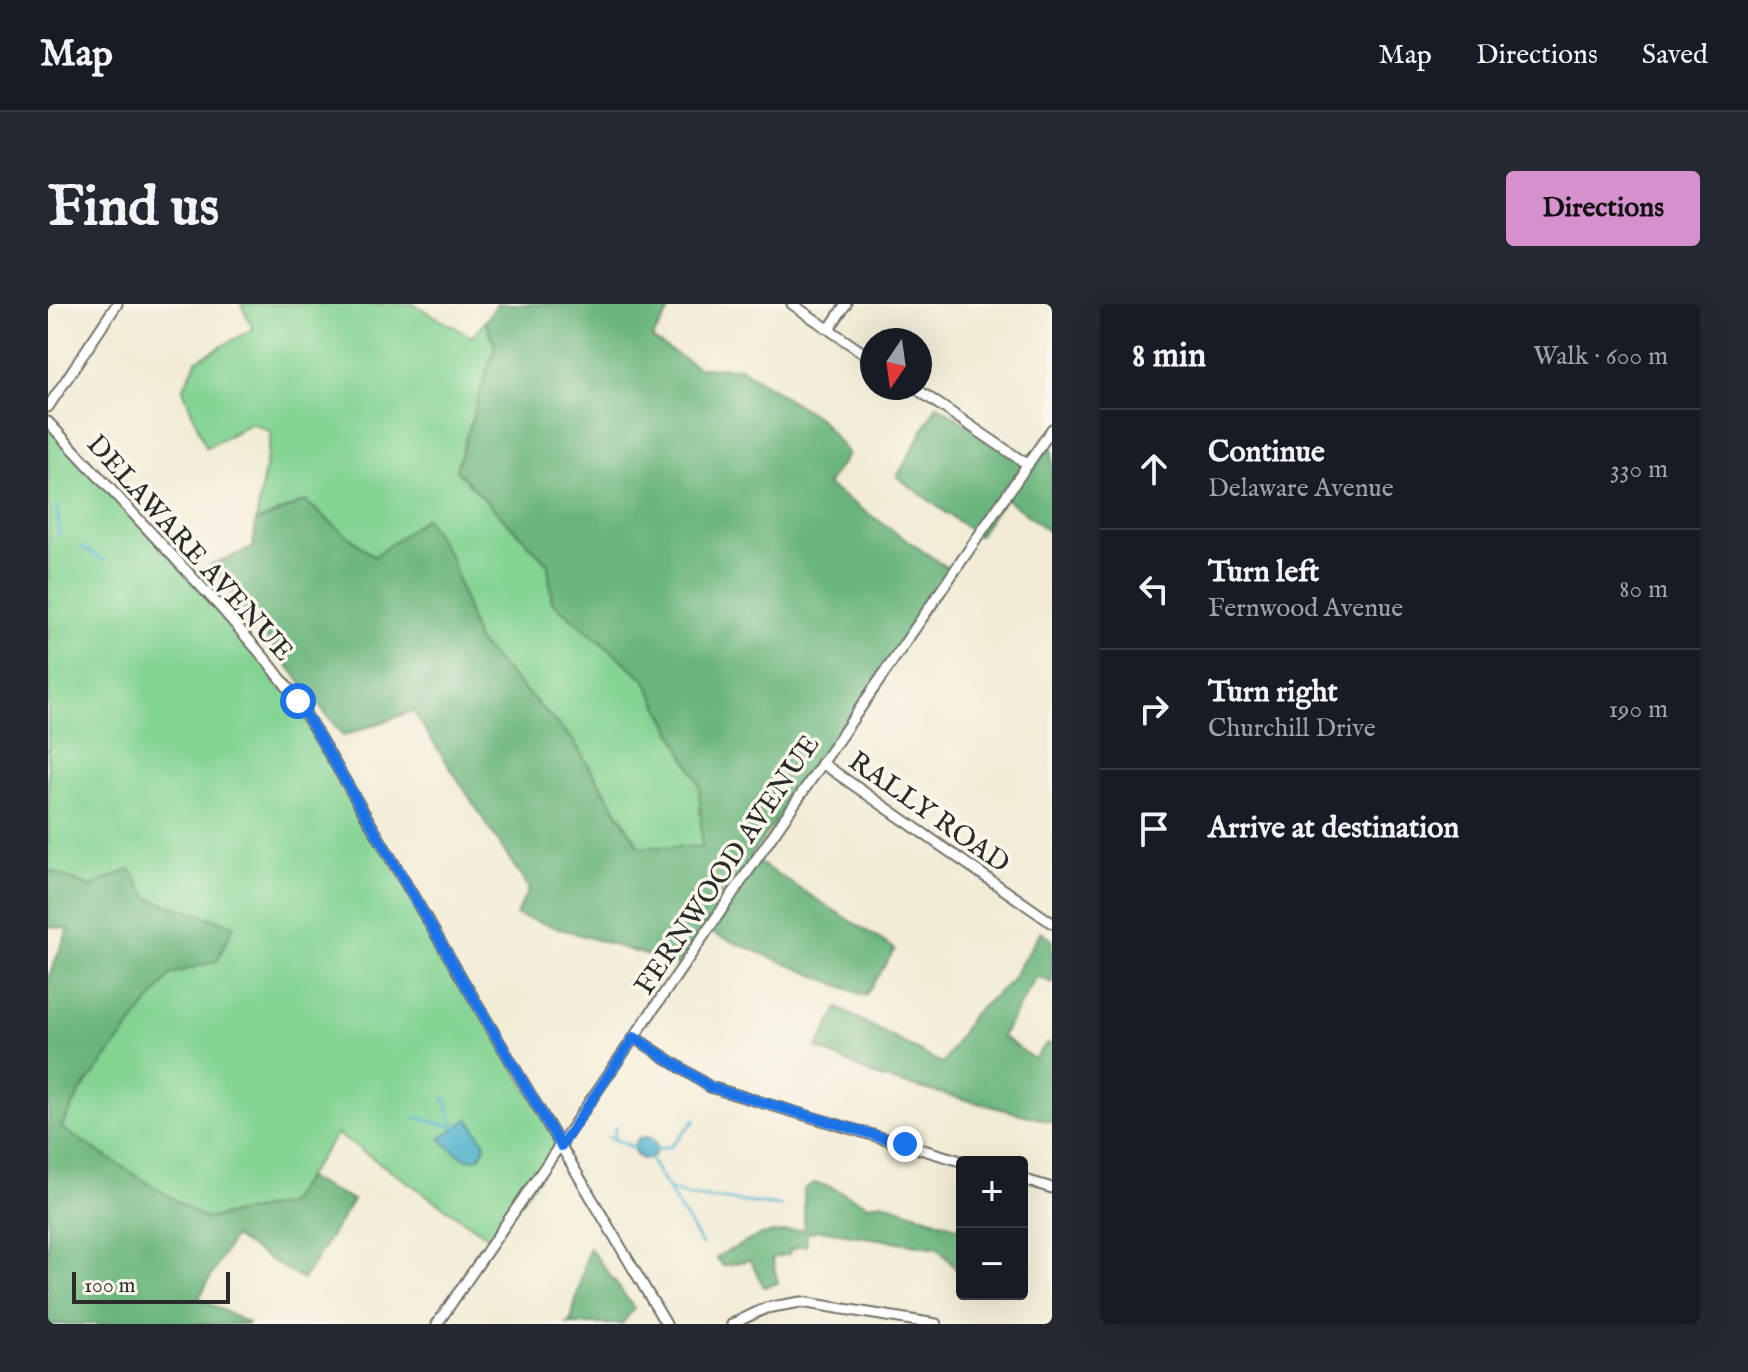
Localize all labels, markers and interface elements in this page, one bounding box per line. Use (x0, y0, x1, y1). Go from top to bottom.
text: Map (40, 31, 113, 79)
text: Map (1378, 38, 1432, 73)
text: Directions (1476, 38, 1598, 73)
text: Saved (1642, 38, 1708, 73)
button: Directions (1506, 171, 1700, 246)
text: Find us (48, 173, 219, 244)
north arrow (860, 328, 932, 400)
text: 8 min (1132, 335, 1206, 378)
text: Walk · 600 m (1533, 340, 1668, 373)
street label: DELAWARE AVENUE (78, 428, 300, 669)
text: Continue (1208, 434, 1325, 472)
icon: ahead (1132, 447, 1176, 491)
text: 330 m (1610, 453, 1668, 486)
text: Delaware Avenue (1208, 472, 1394, 505)
text: Turn left (1208, 554, 1319, 592)
icon: left (1132, 567, 1176, 611)
text: 80 m (1619, 573, 1668, 606)
text: Fernwood Avenue (1208, 592, 1403, 625)
text: Turn right (1208, 674, 1338, 712)
route start (280, 683, 316, 719)
icon: right (1132, 687, 1176, 731)
text: 190 m (1608, 693, 1668, 726)
text: Churchill Drive (1208, 712, 1376, 745)
street label: FERNWOOD AVENUE (628, 729, 828, 1002)
street label: RALLY ROAD (841, 745, 1016, 882)
icon: arrive (1132, 807, 1176, 851)
text: Arrive at destination (1208, 810, 1459, 848)
route end (887, 1126, 923, 1162)
map controls (956, 1156, 1028, 1300)
button: + (956, 1156, 1028, 1228)
button: − (956, 1228, 1028, 1300)
scale bar (72, 1268, 230, 1304)
text: 100 m (84, 1272, 136, 1300)

